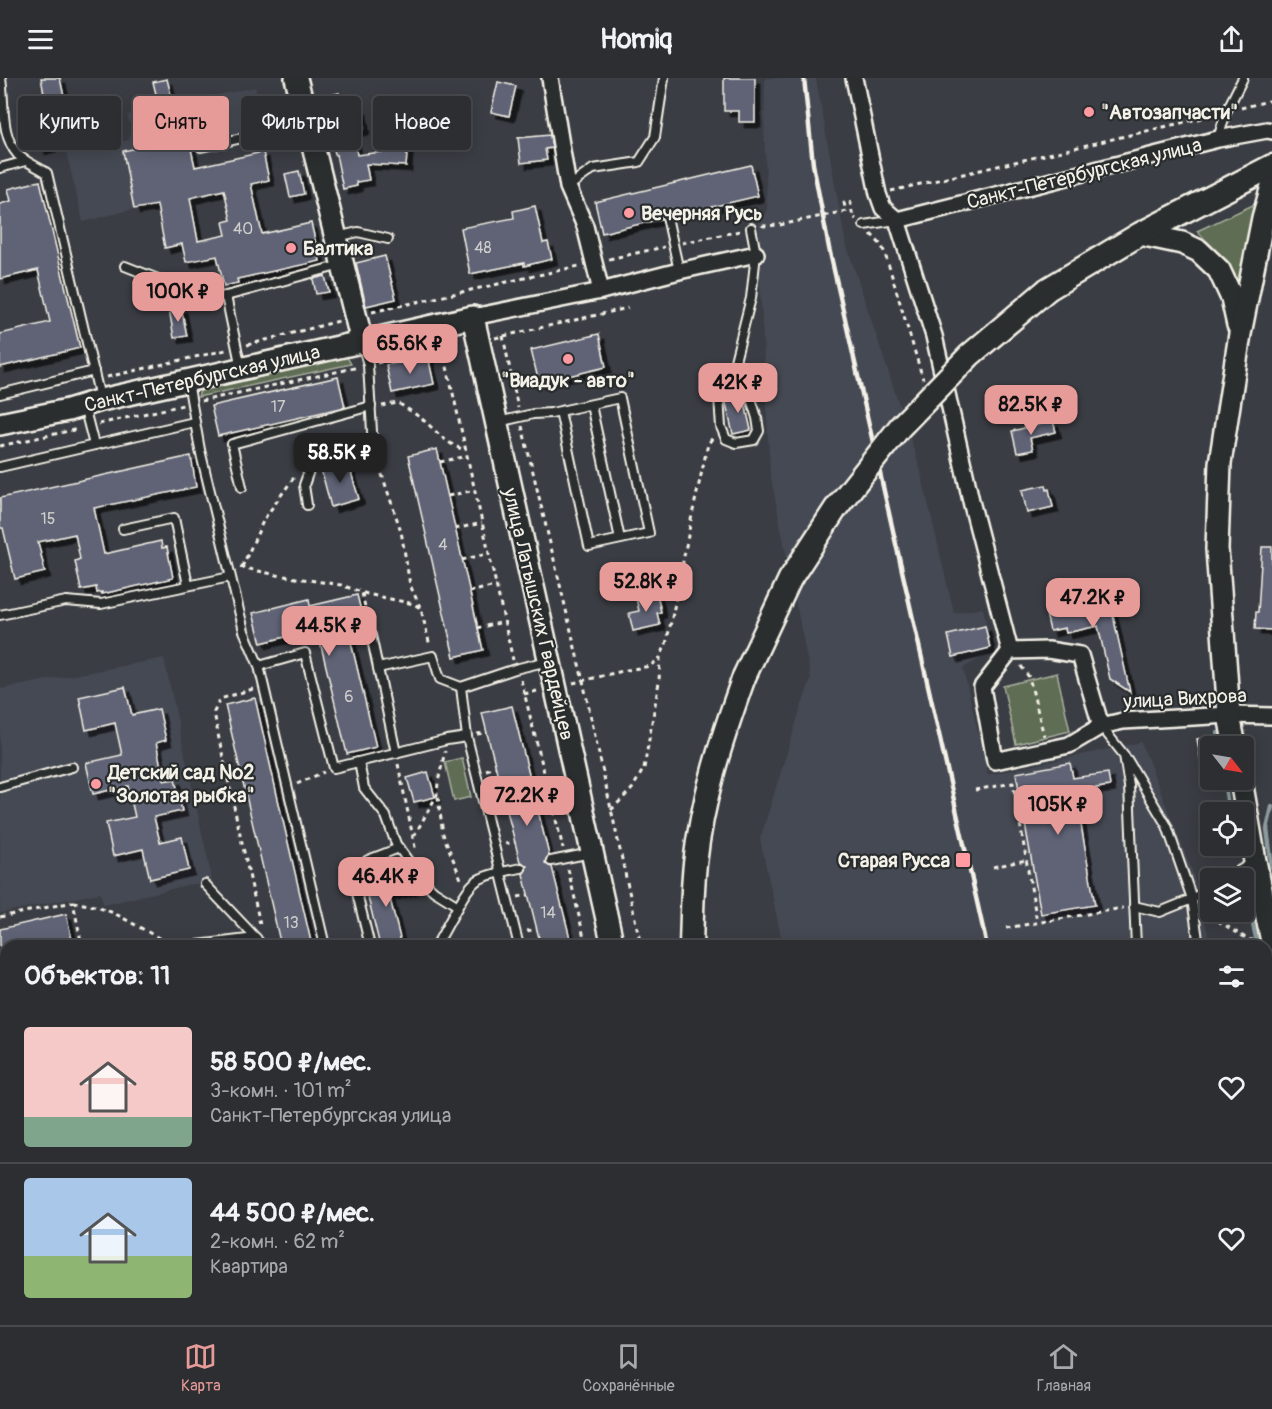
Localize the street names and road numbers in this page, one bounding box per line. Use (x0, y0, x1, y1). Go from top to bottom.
street label: Санкт-Петербургская улица (964, 132, 1204, 215)
street label: Санкт-Петербургская улица (82, 339, 322, 418)
street label: улица Латышских Гвардейцев (497, 485, 580, 743)
street label: улица Вихрова (1122, 683, 1247, 714)

